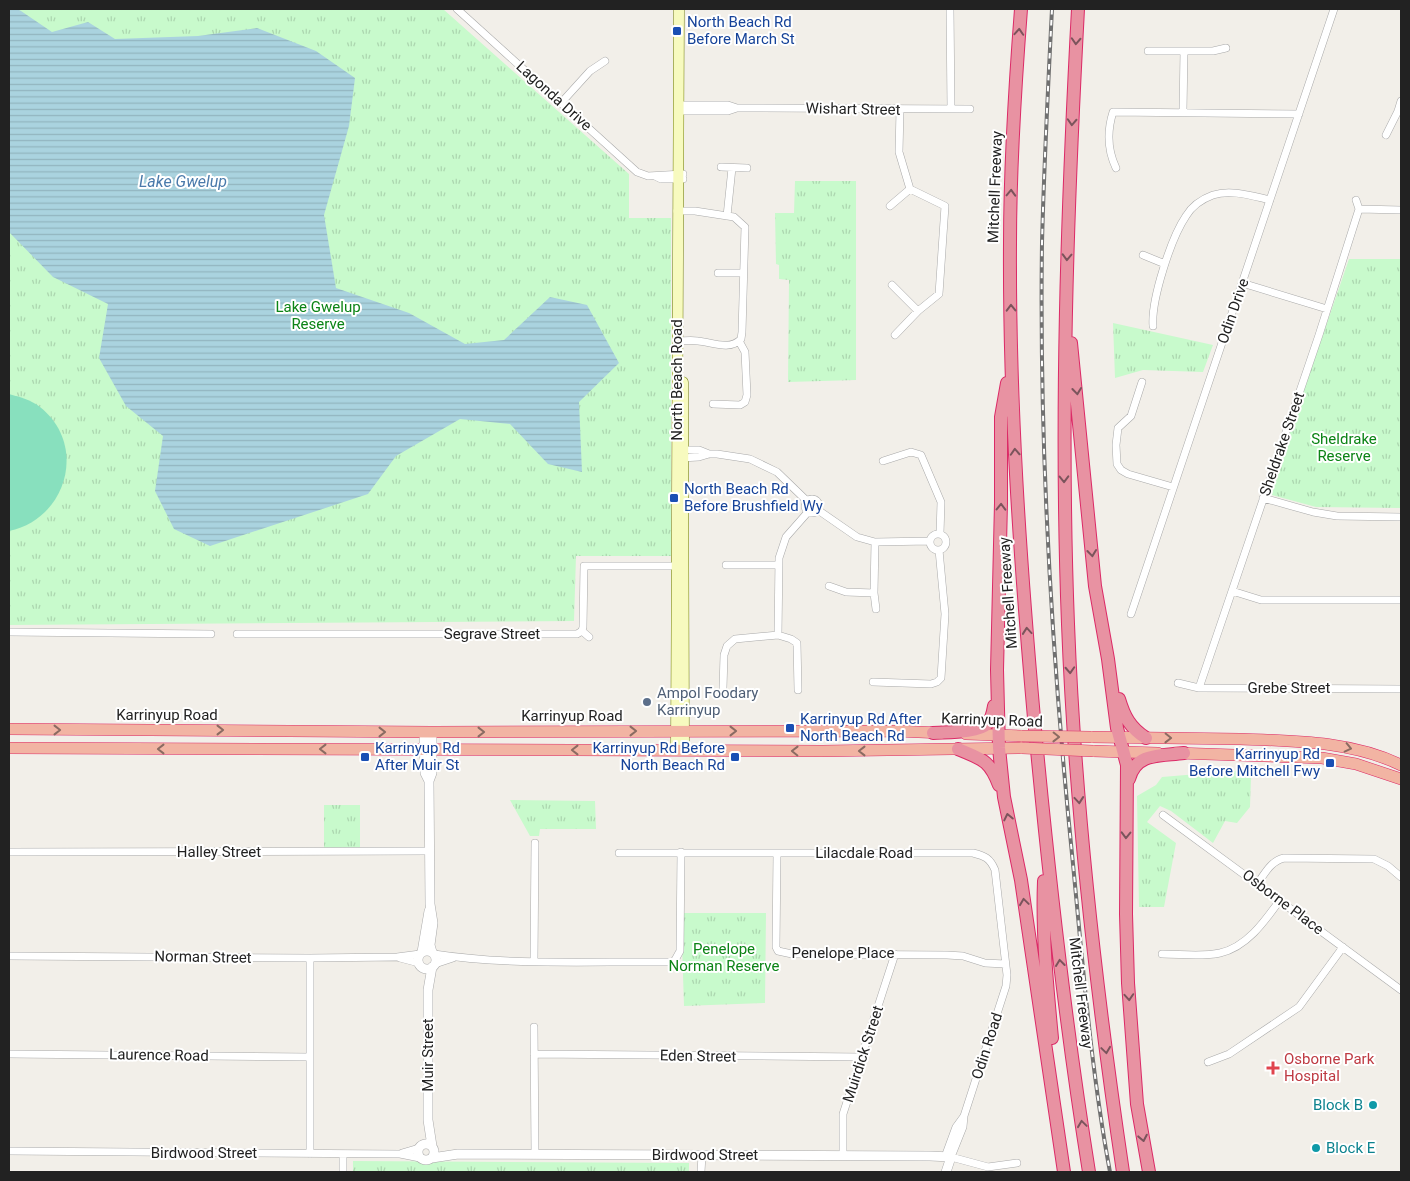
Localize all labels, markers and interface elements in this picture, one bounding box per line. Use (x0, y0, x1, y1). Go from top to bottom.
place label: North Beach Rd Before March St (687, 13, 795, 48)
marker: North Beach Rd Before March St (671, 25, 683, 37)
one-way arrow (1014, 28, 1025, 36)
one-way arrow (1071, 37, 1082, 45)
street label: Lagonda Drive (512, 57, 596, 135)
street label: Wishart Street (805, 99, 901, 119)
one-way arrow (1067, 118, 1077, 126)
street label: Mitchell Freeway (984, 131, 1006, 243)
water label: Lake Gwelup (139, 172, 227, 191)
one-way arrow (1006, 189, 1016, 196)
one-way arrow (1061, 253, 1072, 261)
street label: Odin Drive (1213, 276, 1253, 346)
park label: Lake Gwelup Reserve (275, 298, 361, 333)
one-way arrow (1005, 303, 1016, 311)
street label: North Beach Road (668, 319, 686, 441)
one-way arrow (1071, 387, 1082, 395)
street label: Sheldrake Street (1256, 390, 1308, 498)
park label: Sheldrake Reserve (1311, 430, 1377, 465)
one-way arrow (1010, 447, 1021, 455)
one-way arrow (1059, 476, 1069, 483)
place label: North Beach Rd Before Brushfield Wy (684, 480, 823, 515)
marker: North Beach Rd Before Brushfield Wy (668, 492, 680, 504)
one-way arrow (996, 503, 1006, 510)
street label: Mitchell Freeway (995, 536, 1021, 650)
one-way arrow (1086, 549, 1097, 557)
street label: Segrave Street (444, 625, 540, 643)
one-way arrow (1021, 627, 1032, 635)
one-way arrow (1065, 666, 1076, 674)
street label: Grebe Street (1248, 679, 1330, 697)
place label: Ampol Foodary Karrinyup (657, 684, 758, 719)
marker: Ampol Foodary Karrinyup (641, 696, 653, 708)
street label: Karrinyup Road (116, 706, 218, 724)
street label: Karrinyup Road (521, 707, 623, 725)
street label: Karrinyup Road (941, 709, 1043, 731)
place label: Karrinyup Rd After North Beach Rd (800, 710, 922, 745)
marker: Karrinyup Rd After North Beach Rd (784, 722, 796, 734)
one-way arrow (54, 724, 62, 735)
one-way arrow (216, 725, 224, 735)
one-way arrow (630, 726, 637, 736)
one-way arrow (730, 726, 737, 736)
one-way arrow (379, 727, 387, 737)
one-way arrow (478, 727, 485, 737)
one-way arrow (1053, 732, 1061, 742)
one-way arrow (1165, 733, 1173, 743)
place label: Karrinyup Rd After Muir St (375, 739, 460, 774)
place label: Karrinyup Rd Before North Beach Rd (592, 739, 725, 774)
one-way arrow (1343, 742, 1352, 753)
one-way arrow (156, 744, 164, 754)
one-way arrow (319, 744, 326, 754)
one-way arrow (571, 745, 578, 755)
place label: Karrinyup Rd Before Mitchell Fwy (1189, 745, 1320, 780)
one-way arrow (791, 746, 798, 756)
one-way arrow (858, 746, 866, 756)
marker: Karrinyup Rd After Muir St (359, 751, 371, 763)
marker: Karrinyup Rd Before North Beach Rd (729, 751, 741, 763)
marker: Karrinyup Rd Before Mitchell Fwy (1324, 757, 1336, 769)
one-way arrow (1073, 796, 1084, 804)
one-way arrow (1003, 812, 1014, 821)
one-way arrow (1121, 831, 1131, 839)
street label: Halley Street (177, 843, 261, 861)
street label: Lilacdale Road (815, 844, 913, 862)
street label: Osborne Place (1239, 866, 1327, 938)
one-way arrow (1019, 897, 1029, 906)
street label: Mitchell Freeway (1065, 936, 1097, 1050)
park label: Penelope Norman Reserve (669, 940, 779, 975)
street label: Penelope Place (792, 944, 895, 962)
street label: Norman Street (154, 947, 252, 967)
one-way arrow (1055, 959, 1066, 967)
one-way arrow (1123, 993, 1134, 1001)
street label: Muirdick Street (839, 1003, 887, 1105)
street label: Odin Road (968, 1010, 1006, 1082)
street label: Muir Street (419, 1018, 437, 1092)
street label: Laurence Road (109, 1045, 209, 1065)
street label: Eden Street (660, 1046, 736, 1066)
one-way arrow (1100, 1046, 1111, 1054)
place label: Osborne Park Hospital (1284, 1050, 1375, 1085)
marker: Osborne Park Hospital (1266, 1061, 1280, 1075)
place label: Block B (1313, 1096, 1363, 1114)
marker: Block B (1367, 1099, 1379, 1111)
one-way arrow (1077, 1120, 1088, 1128)
one-way arrow (1137, 1134, 1147, 1142)
place label: Block E (1326, 1139, 1376, 1157)
marker: Block E (1310, 1142, 1322, 1154)
street label: Birdwood Street (151, 1144, 257, 1162)
street label: Birdwood Street (652, 1146, 758, 1164)

